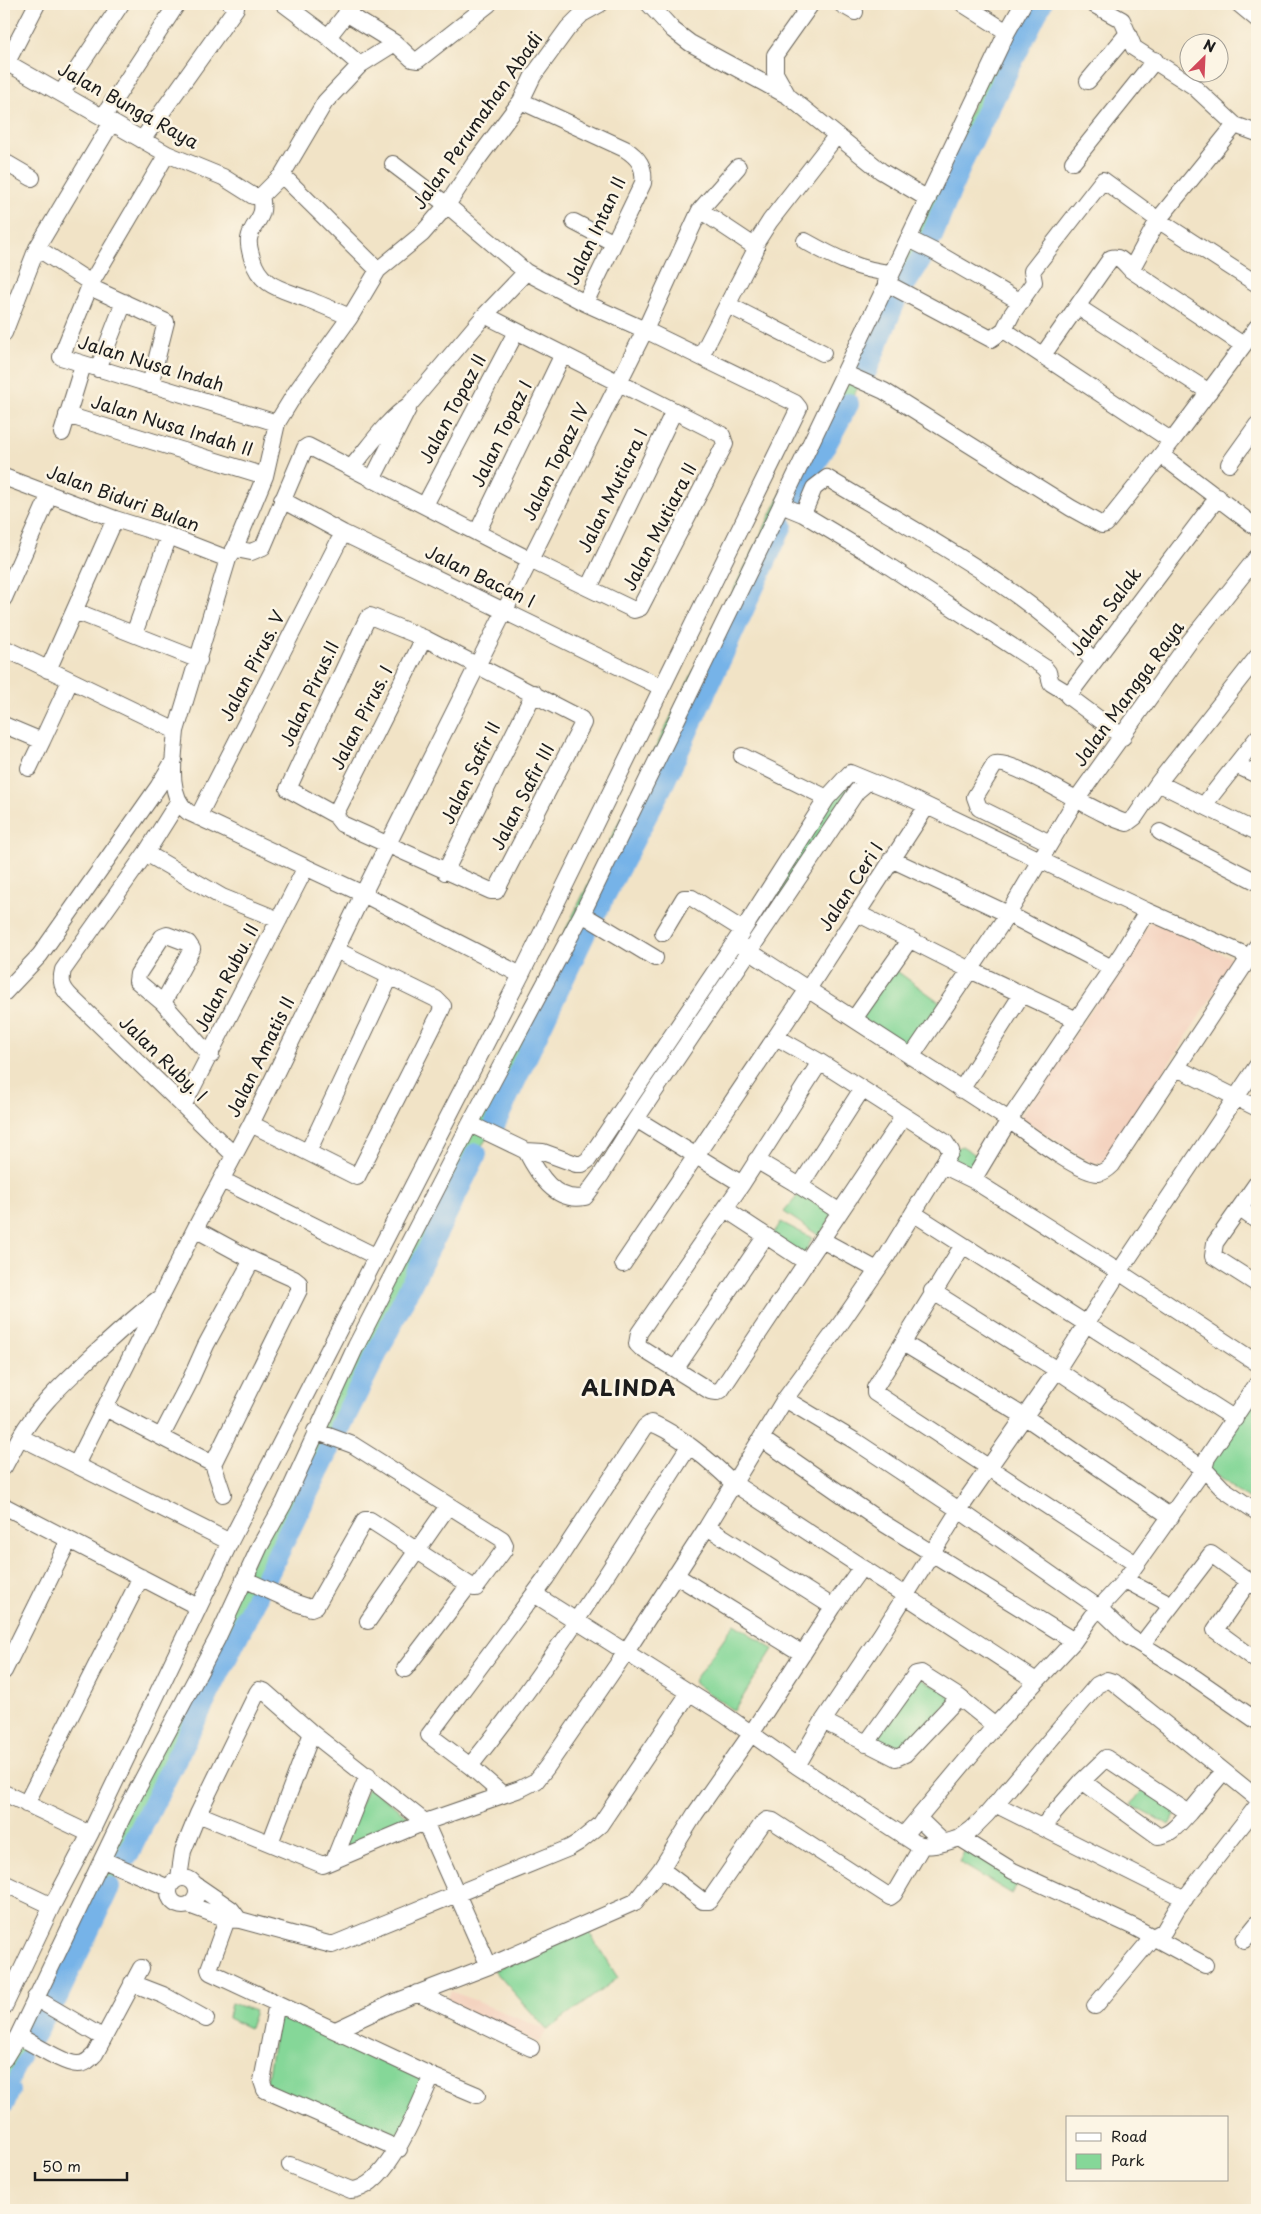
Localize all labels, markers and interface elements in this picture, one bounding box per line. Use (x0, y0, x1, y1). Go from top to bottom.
street label: Jalan Perumahan Abadi (405, 26, 548, 214)
north arrow (1178, 32, 1228, 82)
text: N (1200, 34, 1219, 58)
street label: Jalan Bunga Raya (53, 55, 205, 155)
street label: Jalan Intan II (558, 172, 632, 289)
street label: Jalan Nusa Indah (75, 327, 228, 398)
street label: Jalan Topaz II (411, 349, 492, 468)
street label: Jalan Topaz I (463, 375, 538, 491)
street label: Jalan Nusa Indah II (88, 387, 257, 462)
street label: Jalan Topaz IV (514, 398, 595, 525)
street label: Jalan Mutiara I (570, 424, 653, 557)
street label: Jalan Biduri Bulan (43, 457, 204, 538)
street label: Jalan Mutiara II (615, 458, 703, 595)
street label: Jalan Bacan I (421, 537, 540, 614)
street label: Jalan Salak (1063, 561, 1147, 661)
street label: Jalan Pirus. V (212, 605, 291, 725)
street label: Jalan Mangga Raya (1066, 614, 1190, 771)
street label: Jalan Pirus.II (272, 636, 345, 751)
street label: Jalan Pirus. I (323, 660, 399, 774)
street label: Jalan Safir II (433, 716, 506, 828)
street label: Jalan Safir III (483, 738, 560, 855)
street label: Jalan Ceri I (811, 836, 889, 936)
street label: Jalan Rubu. II (187, 918, 265, 1036)
street label: Jalan Amatis II (219, 991, 301, 1121)
street label: Jalan Ruby. I (114, 1009, 214, 1107)
district label: ALINDA (582, 1370, 677, 1403)
legend (1066, 2116, 1228, 2182)
text: Road (1111, 2124, 1147, 2147)
text: Park (1111, 2148, 1145, 2171)
scale bar (35, 2149, 128, 2181)
text: 50 m (42, 2154, 81, 2177)

